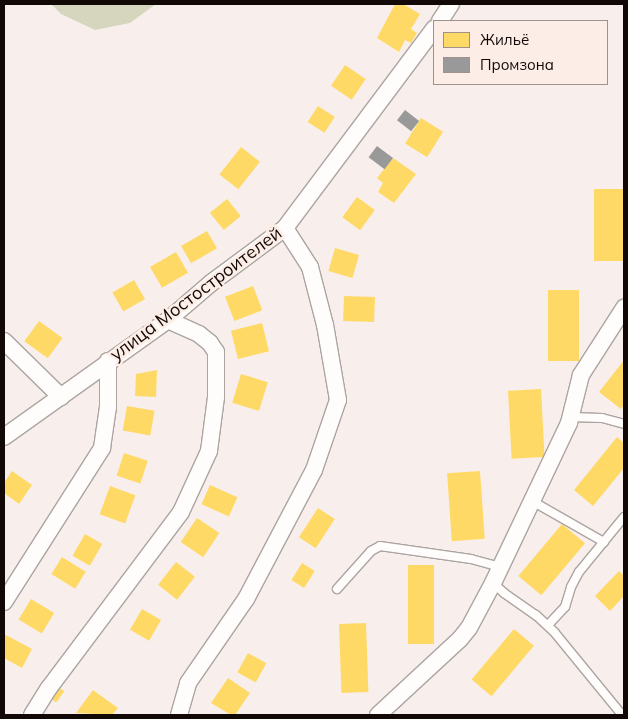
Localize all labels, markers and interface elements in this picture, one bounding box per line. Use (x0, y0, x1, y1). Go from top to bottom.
legend (433, 20, 608, 85)
text: Жильё (480, 30, 529, 49)
text: Промзона (480, 55, 554, 74)
street label: улица Мостостроителей (106, 222, 286, 366)

